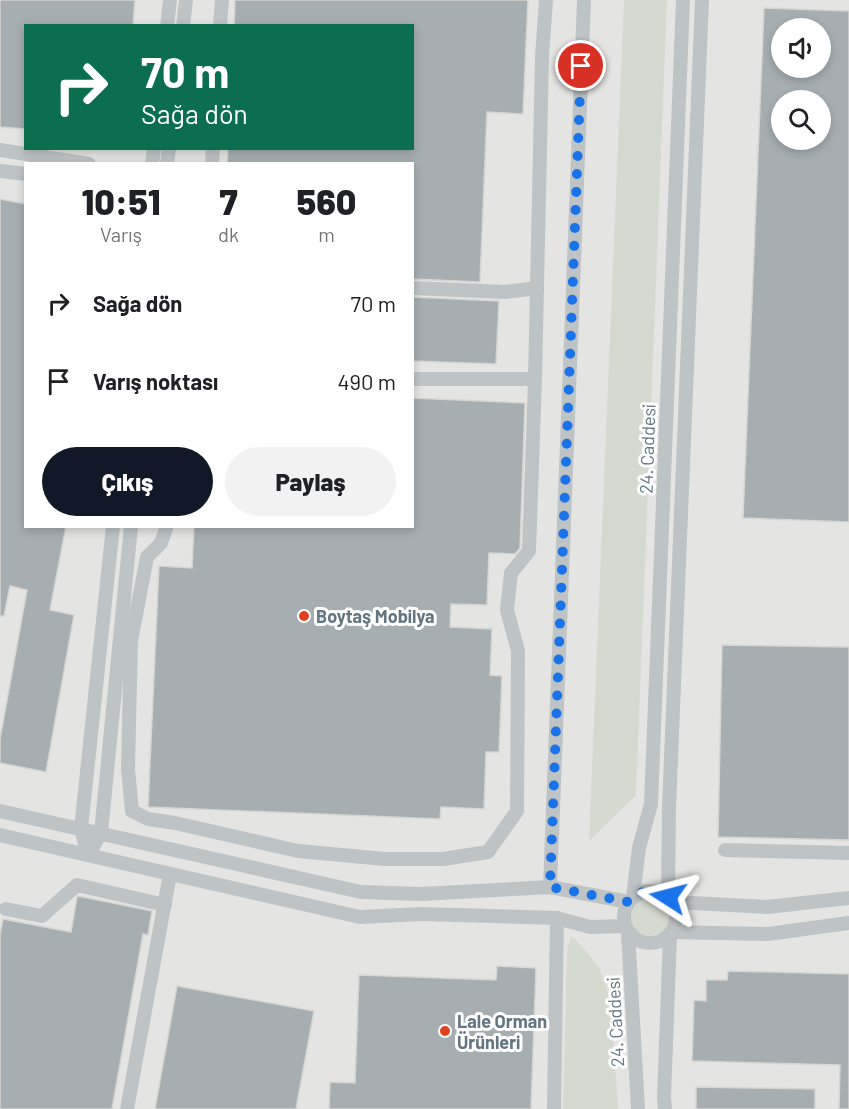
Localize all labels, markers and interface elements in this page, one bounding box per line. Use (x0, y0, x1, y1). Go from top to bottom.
map controls (771, 18, 831, 150)
button: sound (771, 18, 831, 78)
pin (555, 40, 606, 91)
text: 70 m (141, 46, 229, 96)
icon: right (42, 48, 120, 126)
icon: arrive (564, 49, 597, 82)
button: search (771, 90, 831, 150)
text: Sağa dön (141, 97, 248, 129)
text: 10:51 (82, 179, 161, 222)
text: 7 (219, 179, 238, 222)
text: 560 (297, 179, 356, 222)
text: Varış (100, 222, 142, 246)
text: dk (218, 222, 239, 246)
text: m (318, 222, 335, 246)
icon: right (42, 287, 75, 320)
text: Sağa dön (93, 290, 182, 316)
text: 70 m (351, 290, 396, 316)
icon: arrive (42, 365, 75, 398)
text: Varış noktası (93, 368, 218, 394)
text: 490 m (337, 368, 396, 394)
street label: 24. Caddesi (634, 404, 660, 494)
button: Çıkış (42, 447, 213, 516)
button: Paylaş (225, 447, 396, 516)
place label: Boytaş Mobilya (316, 605, 435, 627)
marker: Boytaş Mobilya (297, 609, 311, 623)
position arrow (636, 865, 700, 929)
street label: 24. Caddesi (602, 977, 628, 1067)
place label: Lale Orman Ürünleri (457, 1010, 547, 1053)
marker: Lale Orman Ürünleri (438, 1024, 452, 1038)

